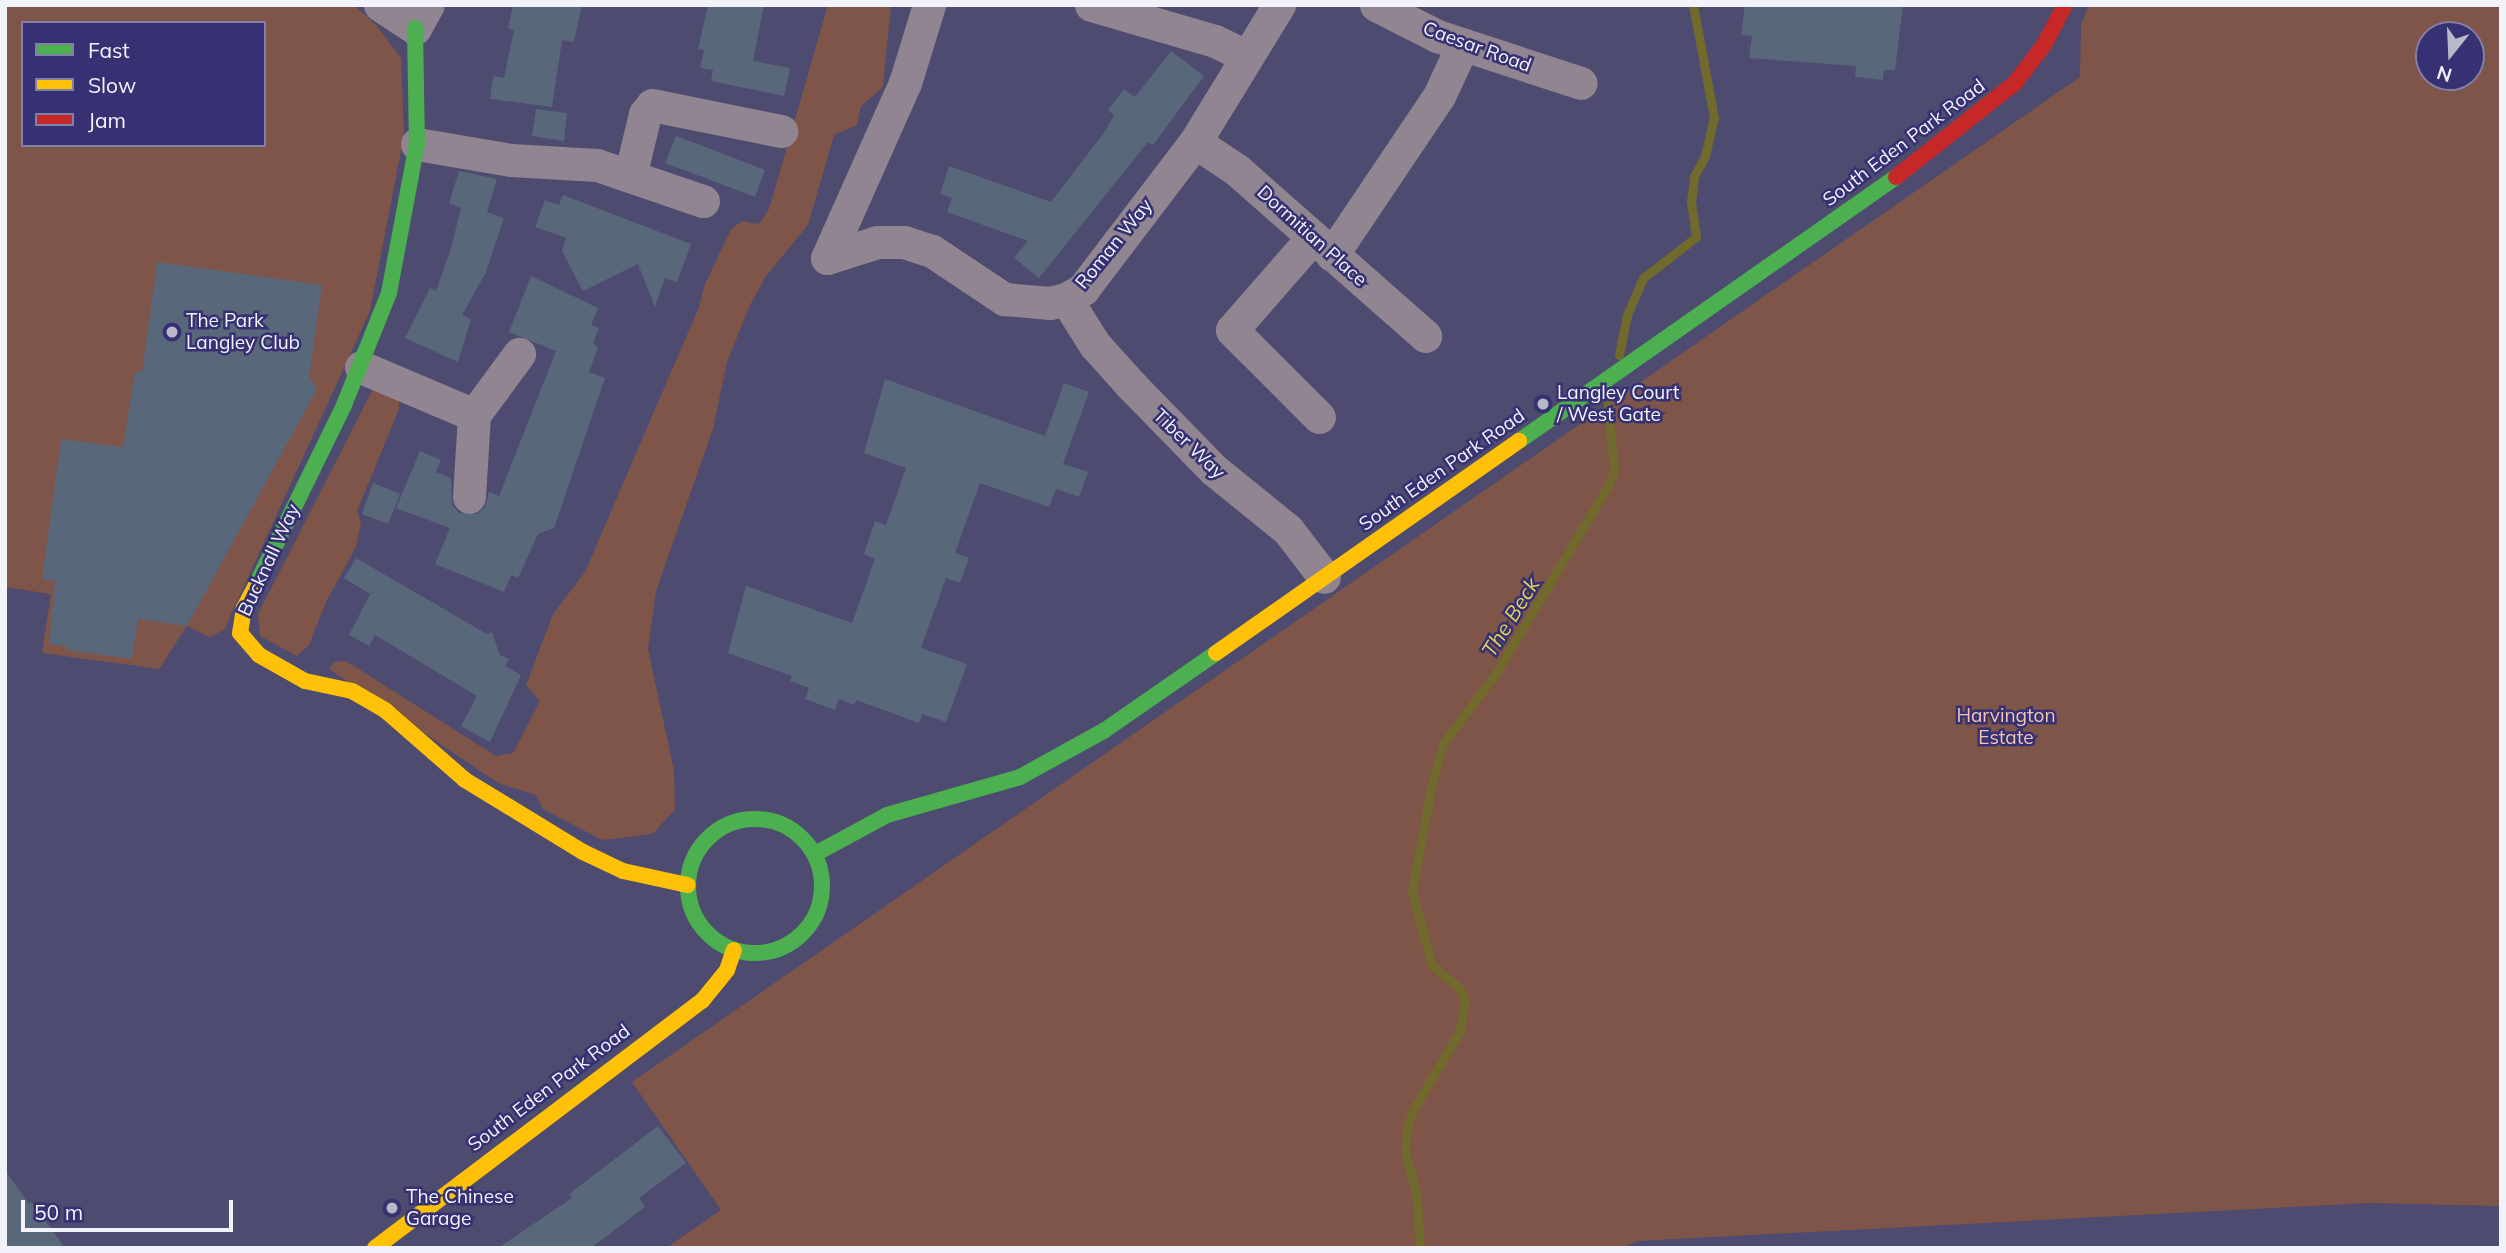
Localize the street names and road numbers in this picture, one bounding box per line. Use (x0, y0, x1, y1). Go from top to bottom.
street label: Caesar Road (1420, 17, 1534, 77)
street label: South Eden Park Road (1819, 75, 1989, 211)
street label: Dormitian Place (1252, 181, 1372, 291)
street label: Roman Way (1071, 194, 1157, 294)
street label: Tiber Way (1148, 404, 1230, 484)
street label: South Eden Park Road (1355, 404, 1529, 536)
street label: Bucknall Way (233, 500, 305, 620)
street label: South Eden Park Road (464, 1020, 634, 1156)

